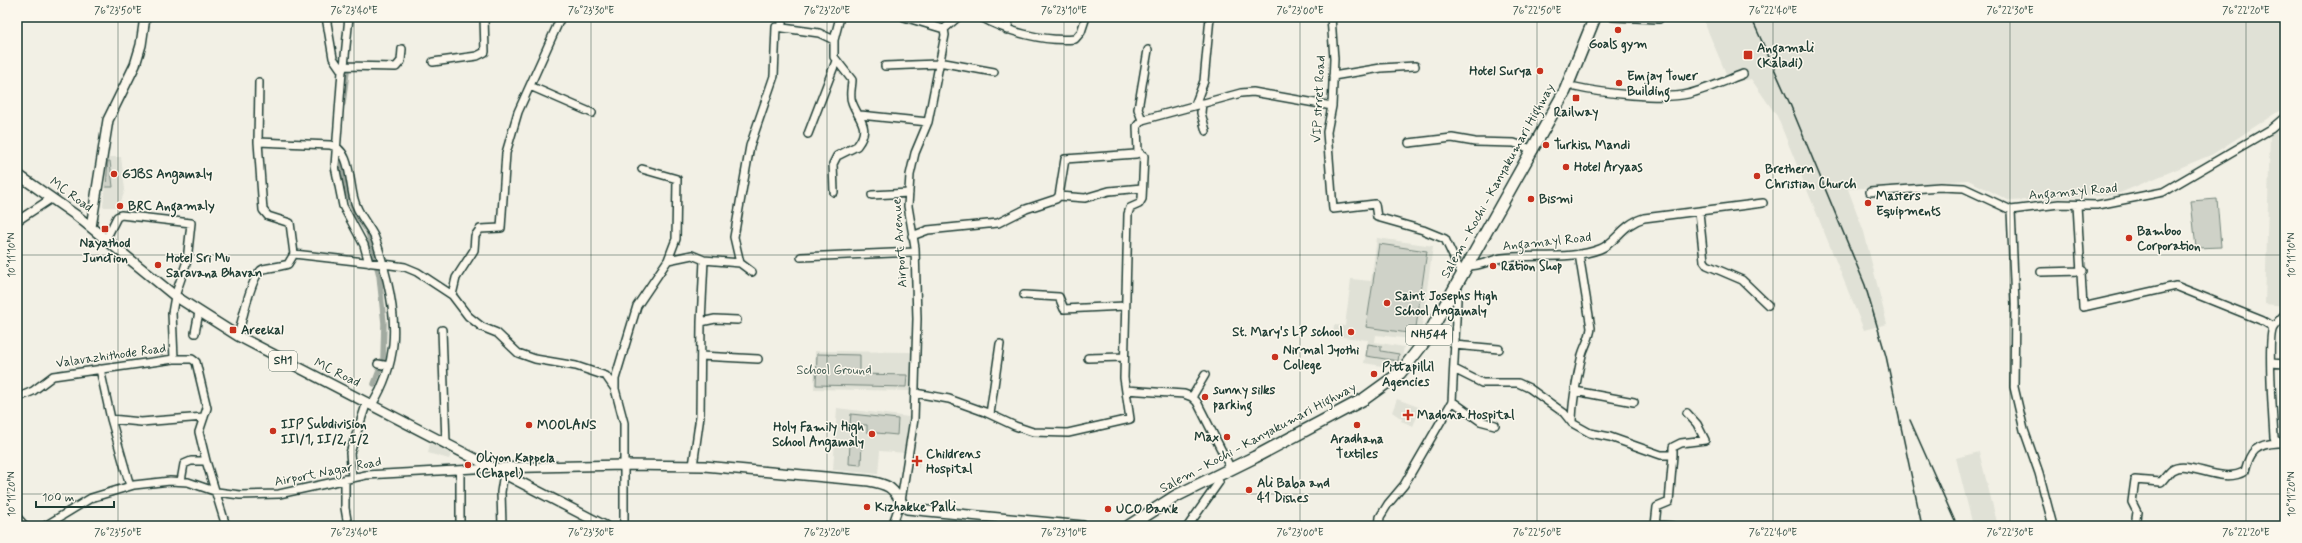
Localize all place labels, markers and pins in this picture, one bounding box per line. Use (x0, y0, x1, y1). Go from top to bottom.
marker: Goals gym (1613, 25, 1623, 35)
place label: Goals gym (1589, 36, 1647, 54)
place label: Angamali (Kaladi) (1757, 40, 1814, 72)
marker: Angamali (Kaladi) (1742, 49, 1754, 61)
place label: Hotel Surya (1469, 63, 1532, 80)
marker: Hotel Surya (1535, 66, 1545, 76)
place label: Emjay Tower Building (1627, 68, 1699, 103)
marker: Emjay Tower Building (1614, 78, 1624, 88)
marker: Railway (1571, 93, 1581, 103)
place label: Railway (1554, 104, 1598, 121)
place label: Turkish Mandi (1554, 137, 1630, 154)
marker: Turkish Mandi (1541, 140, 1551, 150)
place label: Hotel Aryaas (1574, 159, 1643, 176)
place label: Brethern Christian Church (1765, 161, 1857, 193)
marker: Hotel Aryaas (1561, 162, 1571, 172)
place label: GJBS Angamaly (122, 166, 212, 185)
marker: GJBS Angamaly (109, 169, 119, 179)
marker: Brethern Christian Church (1752, 171, 1762, 181)
place label: Masters Equipments (1876, 188, 1941, 220)
place label: Bismi (1539, 191, 1573, 208)
marker: Bismi (1526, 194, 1536, 204)
place label: BRC Angamaly (128, 198, 215, 218)
marker: Masters Equipments (1863, 198, 1873, 208)
marker: BRC Angamaly (115, 201, 125, 211)
place label: Bamboo Corporation (2137, 223, 2201, 255)
marker: Nayathod Junction (100, 224, 110, 234)
marker: Bamboo Corporation (2124, 233, 2134, 243)
place label: Nayathod Junction (80, 235, 130, 267)
place label: Hotel Sri Mu Saravana Bhavan (166, 250, 262, 282)
place label: Ration Shop (1501, 258, 1562, 275)
marker: Hotel Sri Mu Saravana Bhavan (153, 260, 163, 270)
marker: Ration Shop (1488, 261, 1498, 271)
place label: Saint Josephs High School Angamaly (1395, 288, 1498, 322)
marker: Saint Josephs High School Angamaly (1382, 298, 1392, 308)
place label: Areekal (241, 322, 284, 339)
place label: St. Mary's LP school (1232, 324, 1343, 341)
marker: Areekal (228, 325, 238, 335)
marker: St. Mary's LP school (1346, 327, 1356, 337)
place label: Nirmal Jyothi College (1283, 342, 1359, 375)
marker: Nirmal Jyothi College (1270, 352, 1280, 362)
place label: Pittapillil Agencies (1382, 359, 1434, 392)
marker: Pittapillil Agencies (1369, 369, 1379, 379)
place label: sunny silks parking (1212, 382, 1275, 417)
marker: sunny silks parking (1200, 392, 1210, 402)
place label: Madona Hospital (1417, 407, 1515, 424)
marker: Madona Hospital (1402, 409, 1414, 421)
place label: IIP Subdivision III/1, II/2, I/2 (281, 416, 369, 448)
place label: MOOLANS (537, 417, 596, 434)
place label: Holy Family High School Angamaly (772, 419, 865, 453)
marker: MOOLANS (524, 420, 534, 430)
marker: Aradhana Textiles (1352, 420, 1362, 430)
marker: IIP Subdivision III/1, II/2, I/2 (268, 426, 278, 436)
marker: Holy Family High School Angamaly (867, 429, 877, 439)
place label: Max (1194, 429, 1219, 446)
place label: Aradhana Textiles (1330, 431, 1384, 463)
marker: Max (1222, 432, 1232, 442)
place label: Childrens Hospital (926, 446, 981, 478)
place label: Oliyon Kappela (Chapel) (476, 450, 555, 482)
marker: Childrens Hospital (911, 455, 923, 467)
marker: Oliyon Kappela (Chapel) (463, 460, 473, 470)
place label: Ali Baba and 41 Dishes (1257, 475, 1330, 507)
marker: Ali Baba and 41 Dishes (1244, 485, 1254, 495)
place label: Kizhakke Palli (875, 499, 956, 516)
place label: UCO Bank (1116, 501, 1179, 518)
marker: Kizhakke Palli (862, 502, 872, 512)
marker: UCO Bank (1103, 504, 1113, 514)

